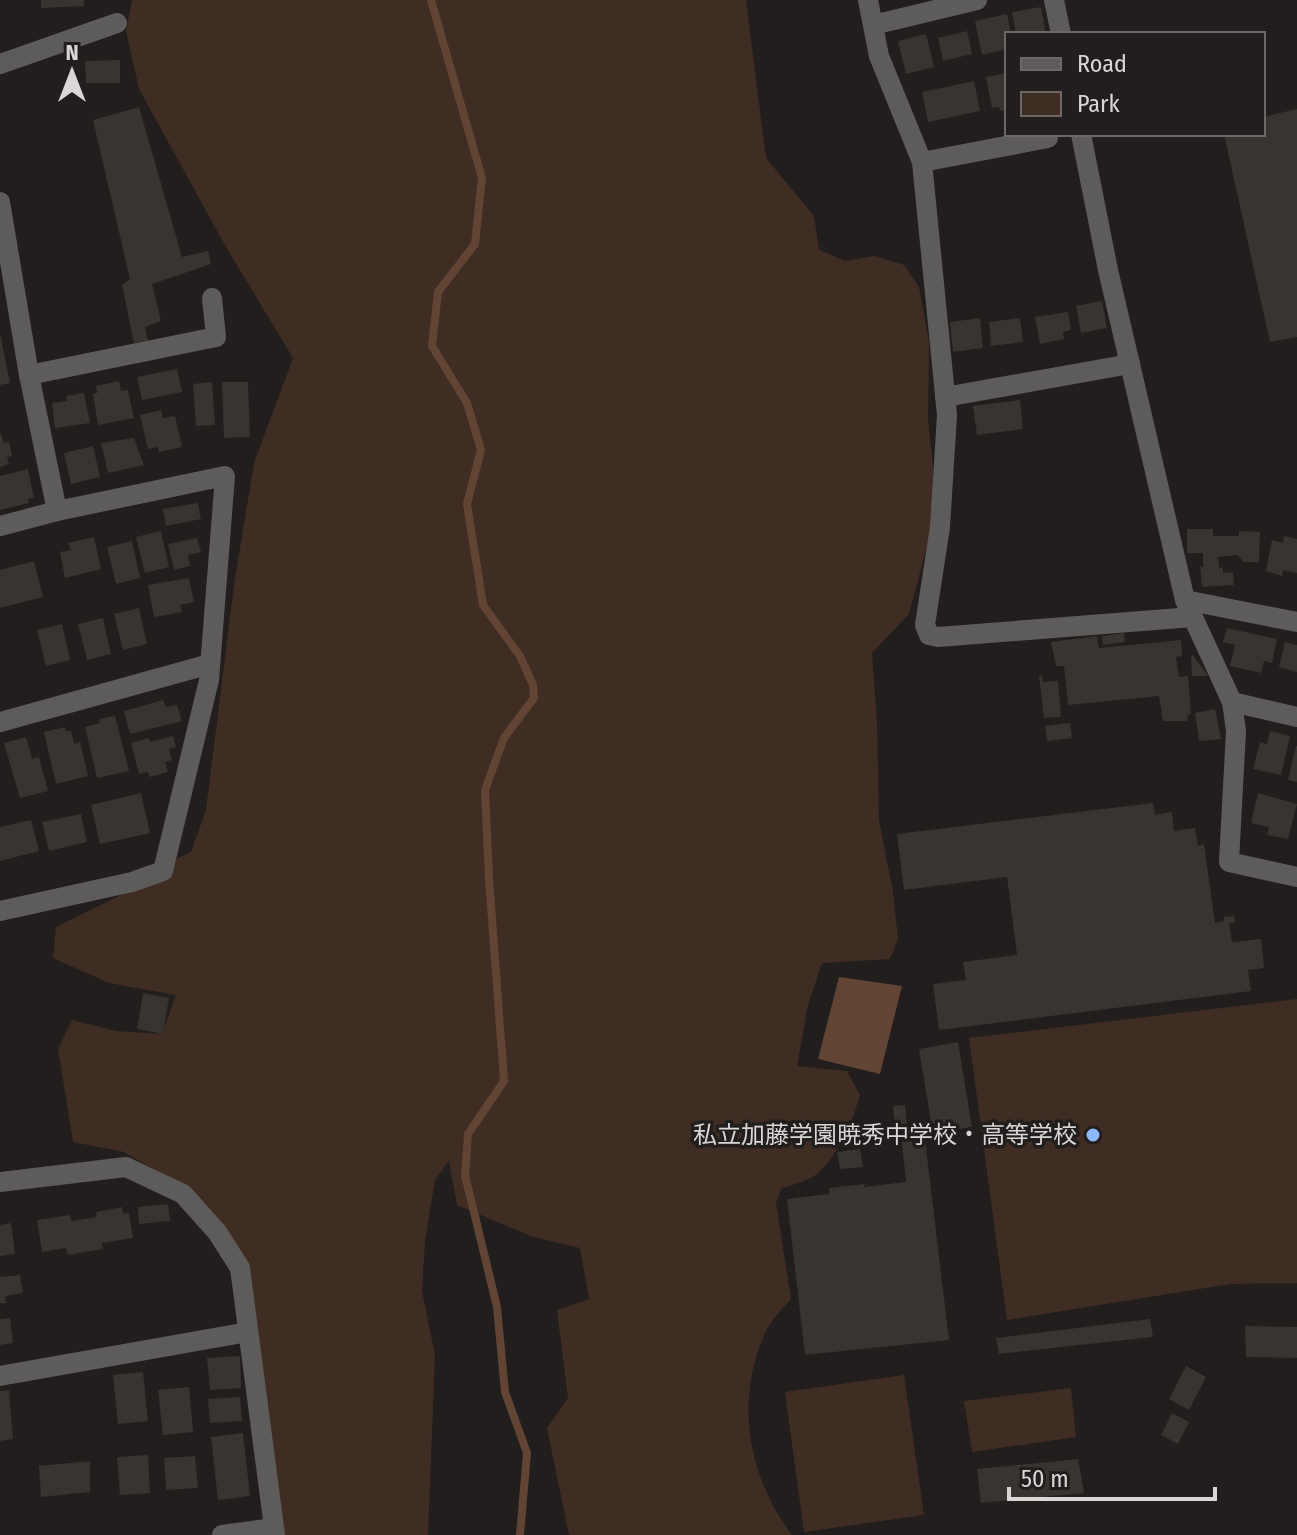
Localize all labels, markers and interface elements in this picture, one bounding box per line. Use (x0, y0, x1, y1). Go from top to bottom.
north arrow (32, 32, 112, 112)
legend (1005, 32, 1265, 136)
text: N (65, 39, 79, 66)
text: Road (1077, 50, 1127, 78)
text: Park (1077, 90, 1120, 118)
place label: 私立加藤学園暁秀中学校・高等学校 (693, 1121, 1077, 1149)
marker: 私立加藤学園暁秀中学校・高等学校 (1084, 1126, 1102, 1144)
scale bar (1009, 1451, 1215, 1501)
text: 50 m (1021, 1465, 1069, 1493)

